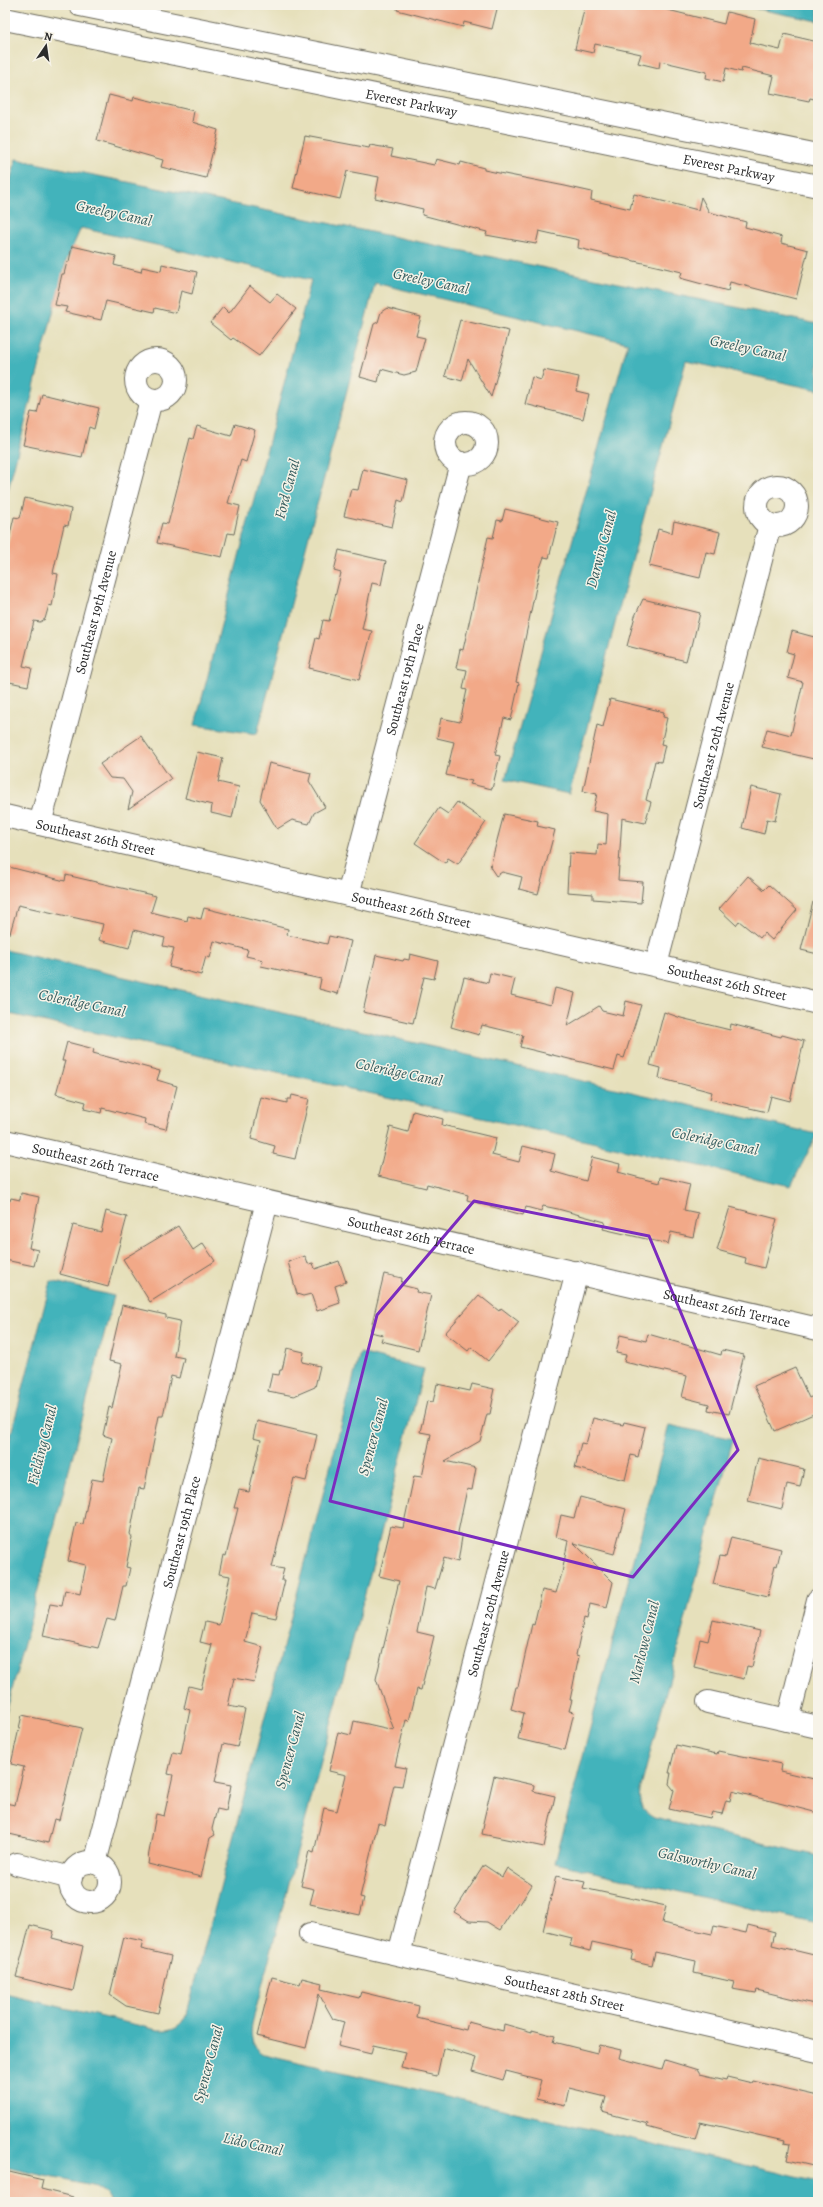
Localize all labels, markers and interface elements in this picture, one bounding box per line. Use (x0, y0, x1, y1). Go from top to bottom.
north arrow (26, 26, 66, 66)
text: N (43, 29, 54, 45)
street label: Everest Parkway (364, 84, 460, 121)
street label: Everest Parkway (681, 149, 777, 187)
water label: Greeley Canal (74, 195, 154, 231)
water label: Greeley Canal (391, 263, 471, 299)
water label: Greeley Canal (708, 330, 788, 366)
water label: Ford Canal (269, 457, 305, 521)
water label: Darwin Canal (581, 508, 621, 590)
street label: Southeast 19th Avenue (70, 548, 121, 676)
street label: Southeast 19th Place (381, 621, 428, 737)
street label: Southeast 20th Avenue (687, 680, 738, 811)
street label: Southeast 26th Street (34, 814, 158, 860)
street label: Southeast 26th Street (350, 887, 473, 933)
street label: Southeast 26th Street (665, 959, 789, 1005)
water label: Coleridge Canal (37, 984, 128, 1022)
water label: Coleridge Canal (354, 1053, 445, 1091)
water label: Coleridge Canal (670, 1122, 761, 1160)
street label: Southeast 26th Terrace (30, 1138, 161, 1186)
street label: Southeast 26th Terrace (346, 1211, 477, 1259)
street label: Southeast 26th Terrace (662, 1284, 792, 1332)
water label: Spencer Canal (353, 1396, 393, 1478)
water label: Fielding Canal (22, 1403, 62, 1487)
street label: Southeast 19th Place (157, 1474, 205, 1590)
street label: Southeast 20th Avenue (462, 1548, 514, 1679)
water label: Marlowe Canal (624, 1598, 664, 1686)
water label: Spencer Canal (270, 1709, 310, 1791)
water label: Galsworthy Canal (656, 1842, 758, 1884)
street label: Southeast 28th Street (503, 1970, 627, 2016)
water label: Spencer Canal (188, 2023, 228, 2105)
water label: Lido Canal (221, 2127, 285, 2161)

